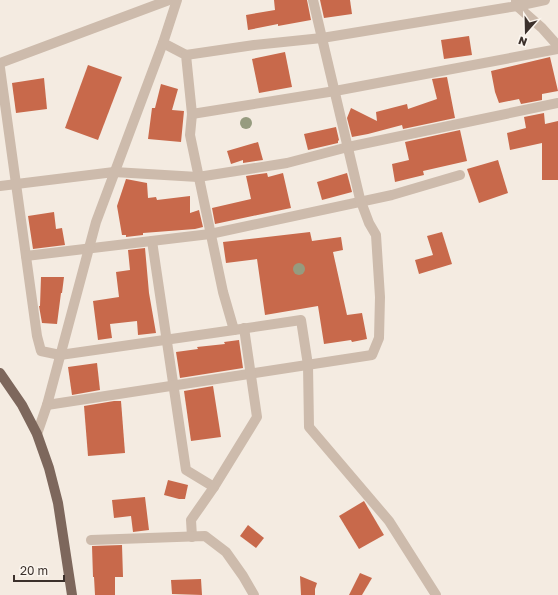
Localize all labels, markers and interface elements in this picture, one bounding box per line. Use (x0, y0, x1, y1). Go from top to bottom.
north arrow (506, 12, 546, 52)
text: N (516, 34, 529, 49)
scale bar (14, 557, 64, 583)
text: 20 m (20, 563, 48, 578)

